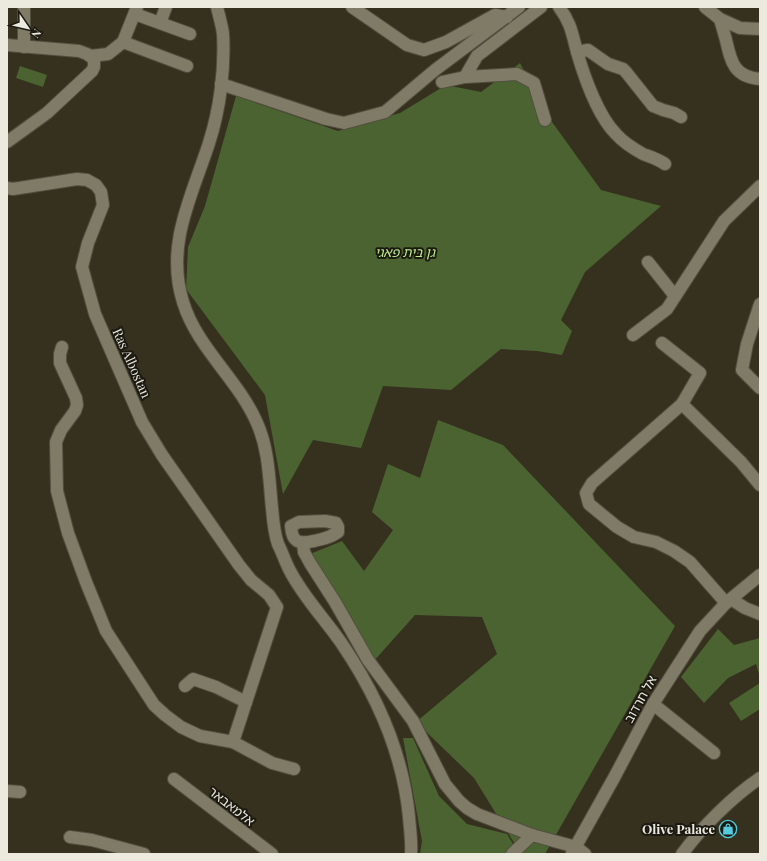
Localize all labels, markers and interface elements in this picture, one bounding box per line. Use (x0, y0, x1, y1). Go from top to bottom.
north arrow (8, 8, 48, 48)
text: N (28, 26, 45, 41)
park label: גן בית פאגי (375, 243, 436, 260)
street label: Ras Albostan (110, 325, 155, 400)
street label: אל חרדוב (620, 672, 660, 726)
street label: אלמאבאר (206, 782, 259, 829)
shop icon: Olive Palace (718, 819, 738, 839)
place label: Olive Palace (642, 820, 715, 837)

